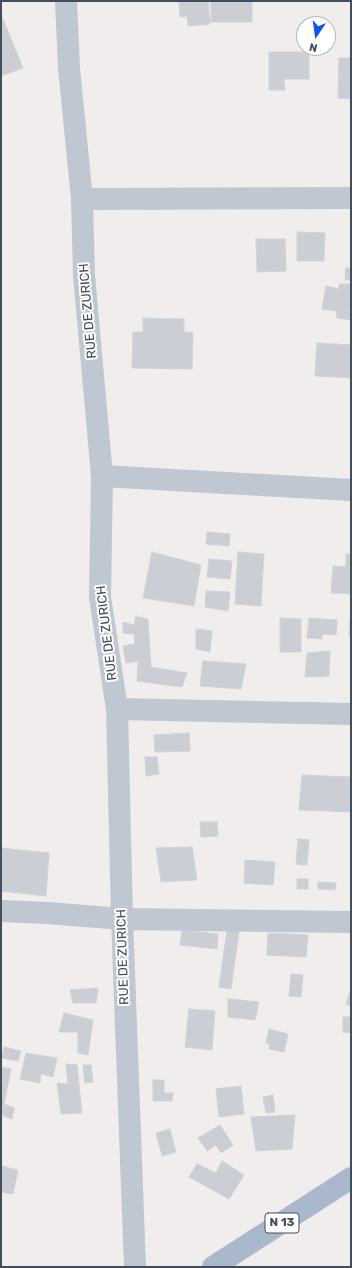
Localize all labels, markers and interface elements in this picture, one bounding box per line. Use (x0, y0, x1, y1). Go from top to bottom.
north arrow (296, 16, 336, 56)
text: N (308, 40, 319, 54)
street label: RUE DE ZURICH (76, 263, 100, 359)
street label: RUE DE ZURICH (93, 585, 121, 681)
street label: RUE DE ZURICH (114, 909, 132, 1005)
road number: N 13 (265, 1213, 299, 1233)

